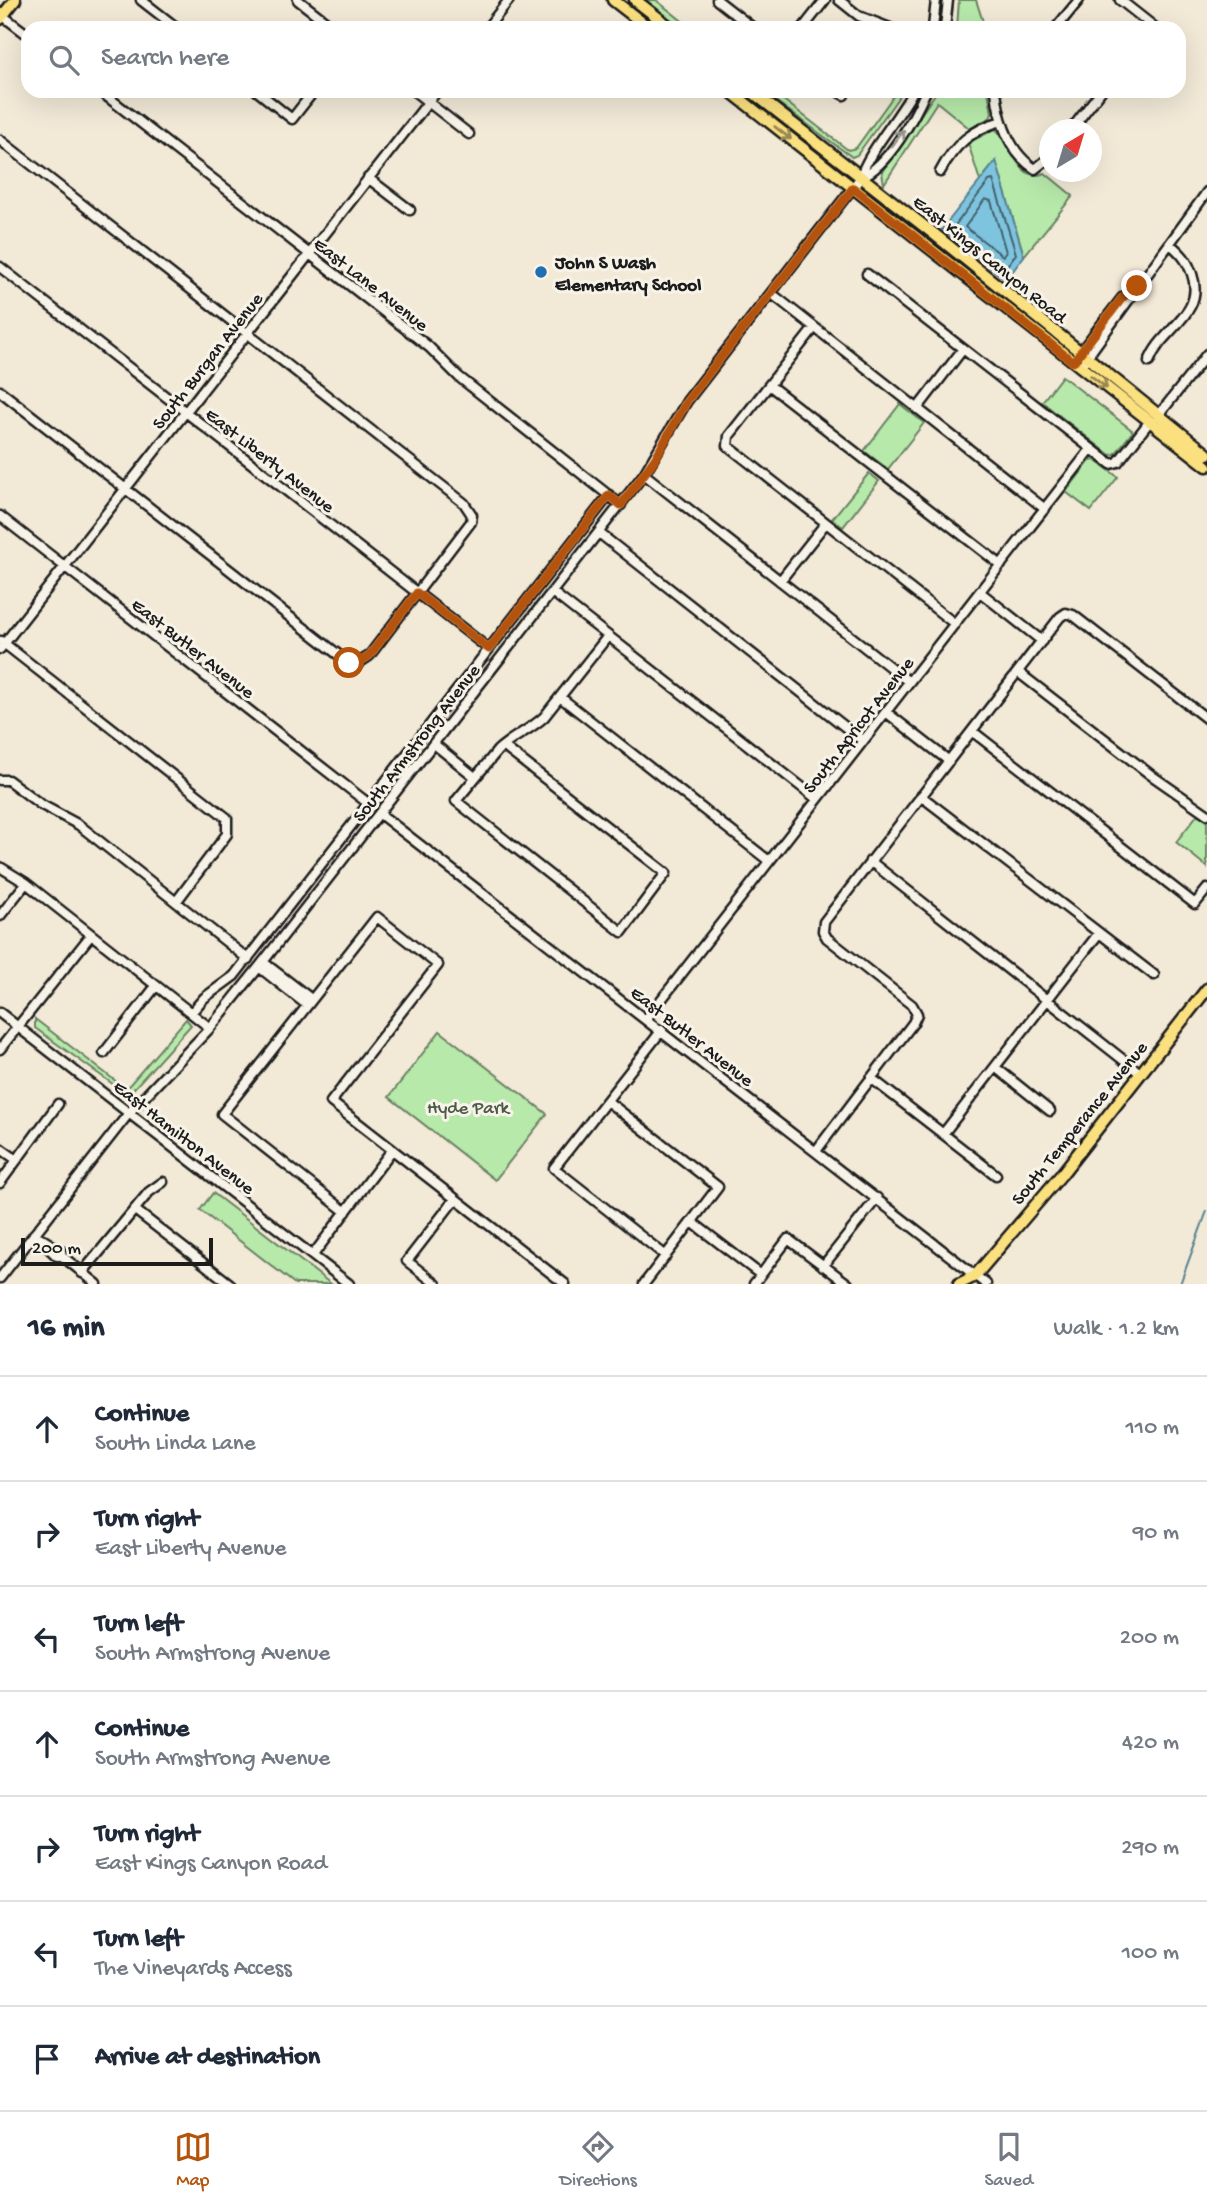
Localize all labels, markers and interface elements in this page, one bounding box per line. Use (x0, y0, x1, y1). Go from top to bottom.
search box (21, 21, 1186, 98)
icon: search (45, 41, 83, 79)
text: Search here (101, 44, 229, 75)
north arrow (1039, 119, 1102, 182)
one-way arrow (774, 125, 792, 140)
one-way arrow (891, 130, 906, 148)
street label: East Kings Canyon Road (907, 191, 1072, 331)
street label: East Lane Avenue (308, 234, 432, 338)
place label: John S Wash Elementary School (554, 253, 701, 298)
marker: John S Wash Elementary School (533, 264, 549, 280)
route end (1121, 270, 1152, 301)
street label: South Burgan Avenue (148, 289, 269, 435)
one-way arrow (1089, 374, 1108, 389)
street label: East Liberty Avenue (199, 404, 338, 520)
street label: East Butler Avenue (126, 594, 258, 705)
route start (333, 647, 364, 678)
street label: South Apricot Avenue (799, 653, 920, 799)
street label: South Armstrong Avenue (349, 660, 487, 828)
street label: East Butler Avenue (625, 982, 757, 1093)
street label: South Temperance Avenue (1008, 1038, 1154, 1211)
street label: East Hamilton Avenue (108, 1076, 258, 1201)
park label: Hyde Park (427, 1098, 510, 1121)
scale bar (21, 1235, 214, 1267)
text: 200 m (32, 1238, 81, 1261)
text: 16 min (28, 1312, 104, 1347)
text: Walk · 1.2 km (1053, 1316, 1179, 1343)
text: Continue (95, 1400, 189, 1431)
icon: ahead (28, 1410, 66, 1448)
text: 110 m (1126, 1415, 1179, 1442)
text: South Linda Lane (95, 1431, 256, 1458)
text: Turn right (95, 1505, 199, 1536)
icon: right (28, 1515, 66, 1553)
text: 90 m (1133, 1520, 1179, 1547)
text: East Liberty Avenue (95, 1536, 286, 1563)
text: Turn left (95, 1610, 183, 1641)
icon: left (28, 1620, 66, 1658)
text: 200 m (1120, 1625, 1179, 1652)
text: South Armstrong Avenue (95, 1641, 330, 1668)
text: Continue (95, 1715, 189, 1746)
icon: ahead (28, 1725, 66, 1763)
text: 420 m (1122, 1730, 1179, 1757)
text: South Armstrong Avenue (95, 1746, 330, 1773)
text: Turn right (95, 1820, 199, 1851)
icon: right (28, 1830, 66, 1868)
text: 290 m (1121, 1835, 1179, 1862)
text: East Kings Canyon Road (95, 1851, 327, 1878)
text: Turn left (95, 1925, 183, 1956)
icon: left (28, 1935, 66, 1973)
text: 100 m (1122, 1940, 1179, 1967)
text: The Vineyards Access (95, 1956, 292, 1983)
icon: arrive (28, 2040, 66, 2078)
text: Arrive at destination (95, 2043, 320, 2074)
tab: Map (174, 2128, 212, 2193)
tab: Directions (560, 2128, 637, 2193)
tab: Saved (984, 2128, 1033, 2193)

